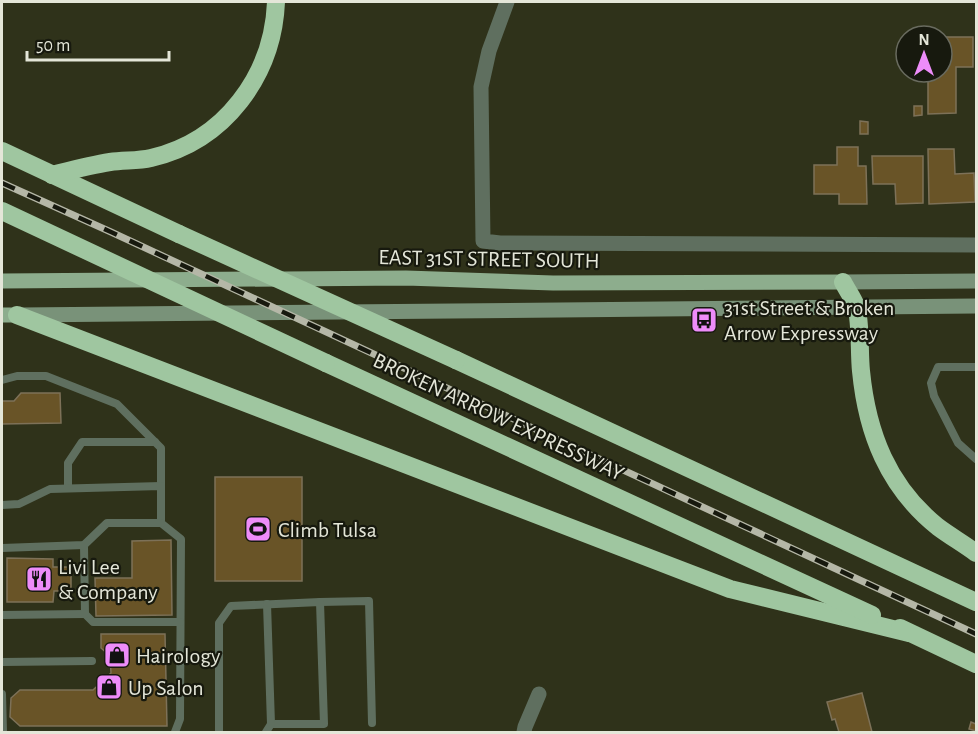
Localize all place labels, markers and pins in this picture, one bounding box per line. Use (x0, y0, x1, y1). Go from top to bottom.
place label: 31st Street & Broken Arrow Expressway (724, 297, 894, 344)
bus stop icon: 31st Street & Broken Arrow Expressway (689, 305, 719, 335)
sports icon: Climb Tulsa (243, 514, 273, 544)
place label: Climb Tulsa (278, 519, 377, 541)
place label: Livi Lee & Company (58, 556, 158, 603)
restaurant icon: Livi Lee & Company (24, 564, 54, 594)
shop icon: Hairology (102, 640, 132, 670)
place label: Hairology (136, 645, 221, 667)
shop icon: Up Salon (94, 672, 124, 702)
place label: Up Salon (128, 677, 204, 699)

